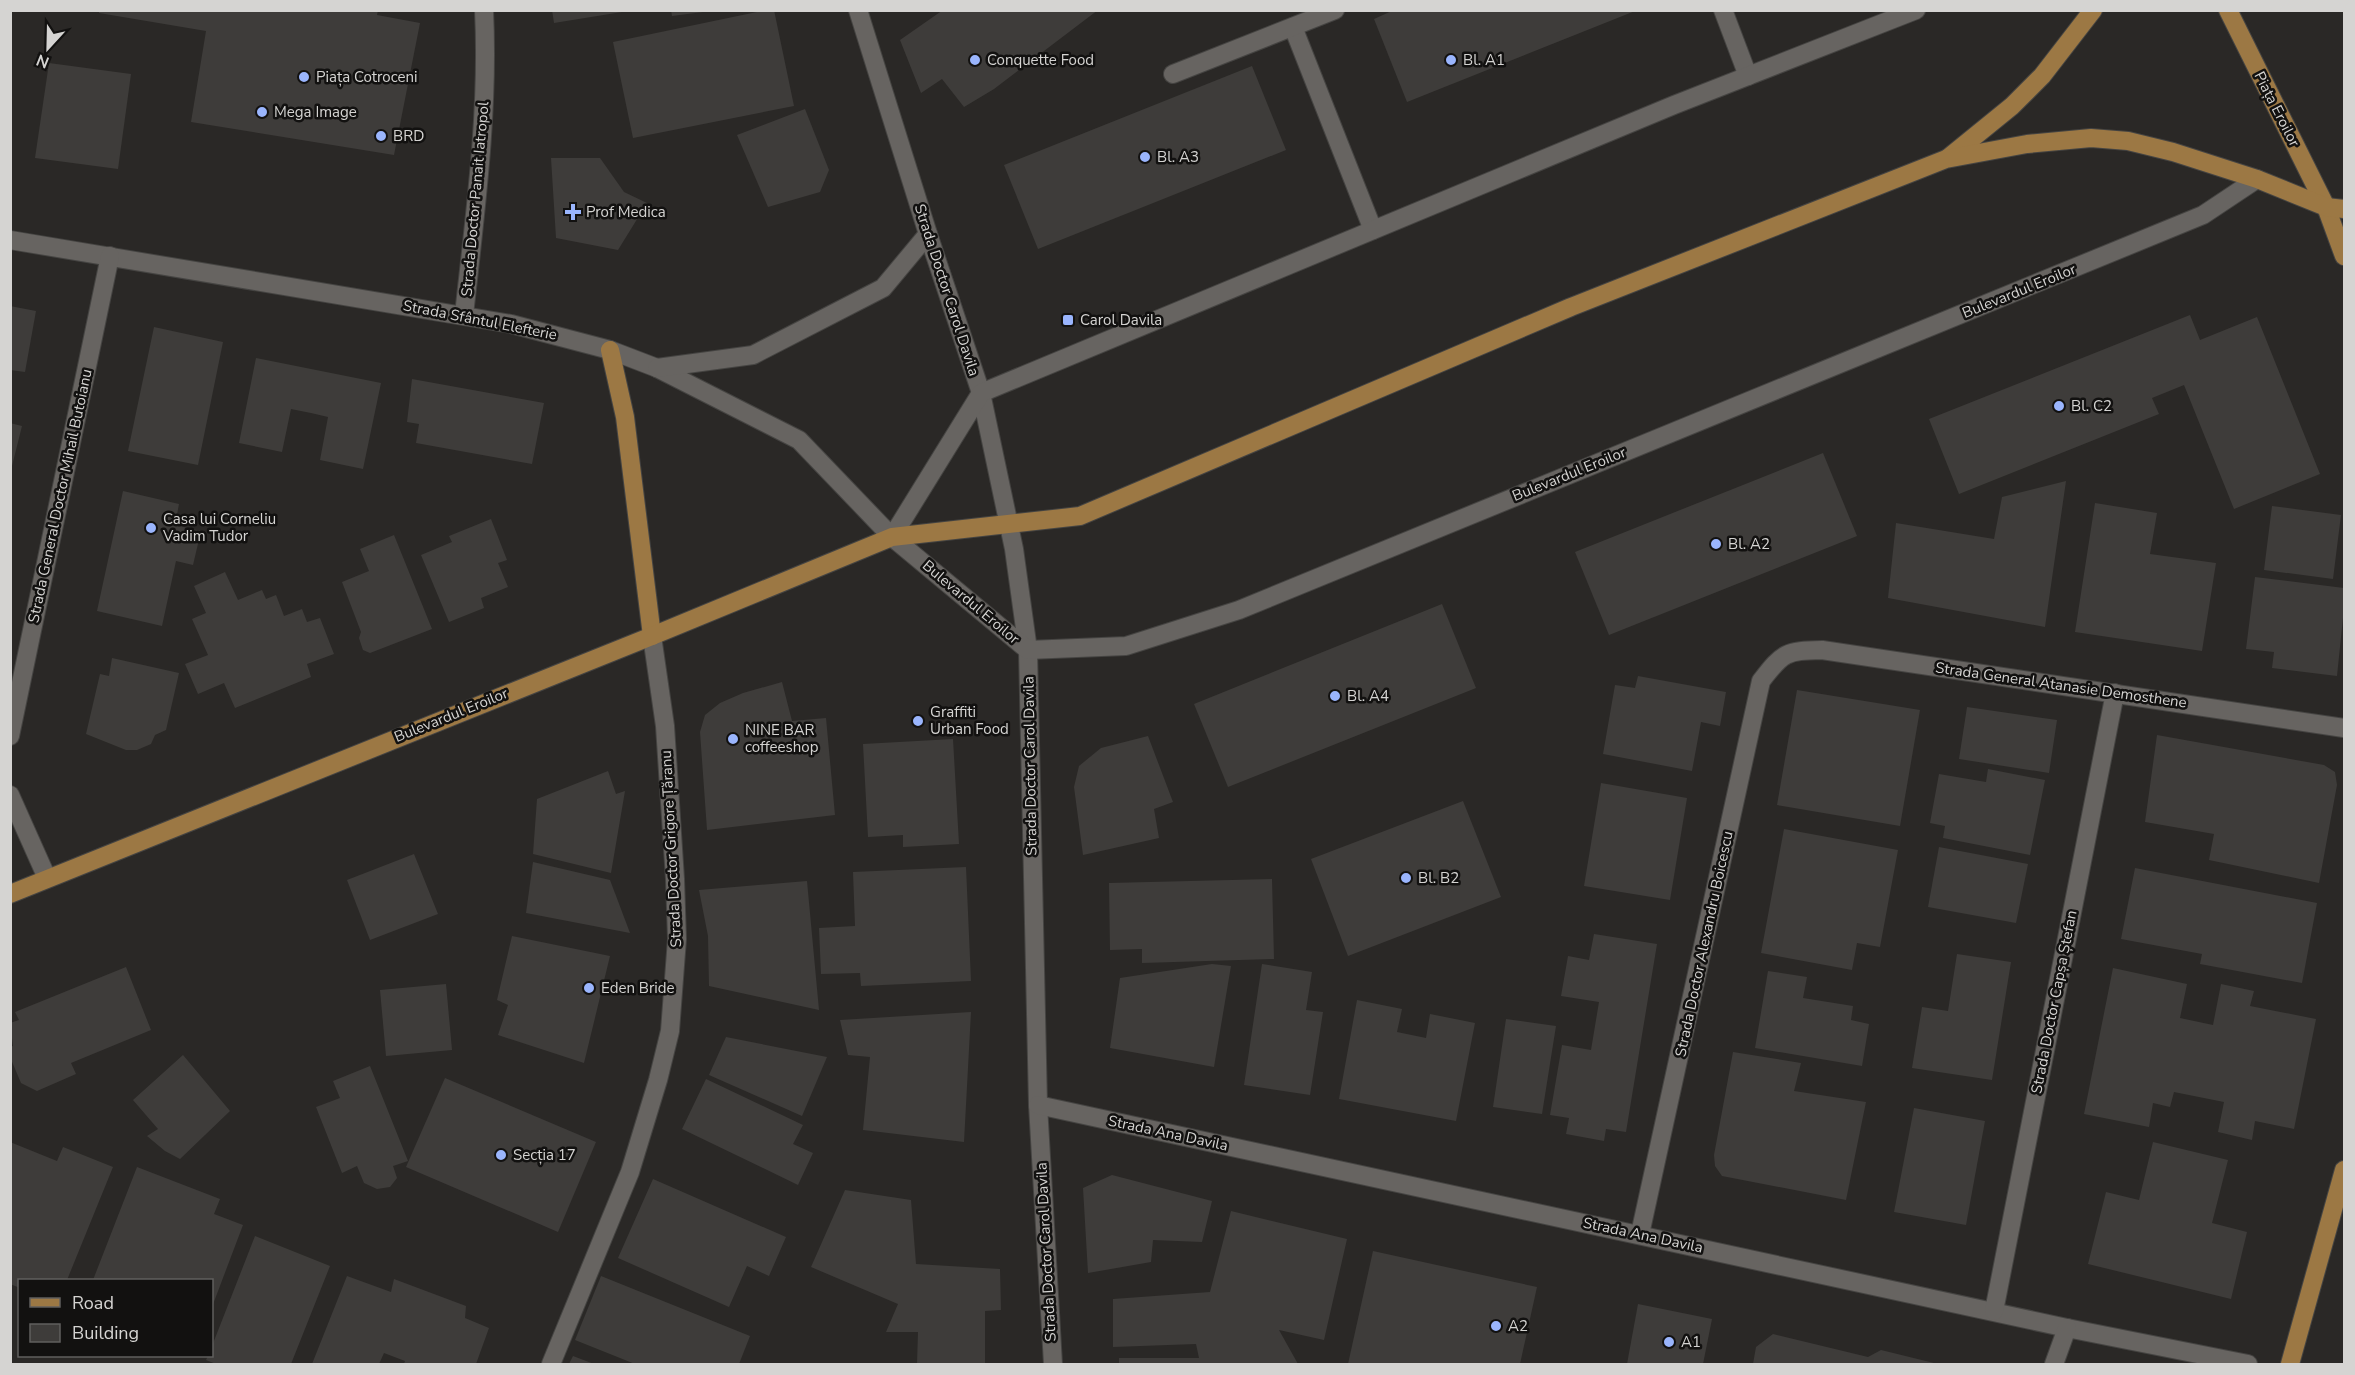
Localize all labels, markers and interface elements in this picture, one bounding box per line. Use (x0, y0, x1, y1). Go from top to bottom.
north arrow (18, 18, 78, 78)
text: N (33, 49, 52, 73)
place label: Conquette Food (987, 50, 1094, 70)
place label: Bl. A1 (1463, 50, 1505, 70)
marker: Conquette Food (968, 53, 982, 67)
marker: Bl. A1 (1444, 53, 1458, 67)
place label: Piața Cotroceni (316, 67, 417, 87)
street label: Piața Eroilor (2249, 68, 2305, 151)
marker: Piața Cotroceni (297, 70, 311, 84)
street label: Strada Doctor Panait Iatropol (457, 100, 494, 297)
place label: Mega Image (274, 102, 357, 122)
marker: Mega Image (255, 105, 269, 119)
place label: BRD (393, 126, 424, 146)
marker: BRD (374, 129, 388, 143)
place label: Bl. A3 (1157, 147, 1199, 167)
marker: Bl. A3 (1138, 150, 1152, 164)
street label: Strada Doctor Carol Davila (910, 201, 984, 379)
place label: Prof Medica (586, 202, 666, 222)
marker: Prof Medica (564, 203, 582, 221)
street label: Bulevardul Eroilor (1959, 259, 2079, 323)
street label: Strada Sfântul Elefterie (401, 295, 559, 345)
place label: Carol Davila (1080, 310, 1162, 330)
marker: Carol Davila (1061, 313, 1075, 327)
street label: Strada General Doctor Mihail Butoianu (23, 367, 97, 625)
place label: Bl. C2 (2071, 396, 2112, 416)
marker: Bl. C2 (2052, 399, 2066, 413)
street label: Bulevardul Eroilor (1509, 442, 1629, 506)
place label: Casa lui Corneliu Vadim Tudor (162, 509, 276, 546)
marker: Casa lui Corneliu Vadim Tudor (144, 521, 158, 535)
place label: Bl. A2 (1728, 534, 1770, 554)
marker: Bl. A2 (1709, 537, 1723, 551)
street label: Bulevardul Eroilor (918, 555, 1024, 649)
street label: Strada General Atanasie Demosthene (1934, 657, 2188, 713)
street label: Strada Doctor Carol Davila (1018, 676, 1042, 856)
street label: Bulevardul Eroilor (391, 683, 511, 747)
place label: Bl. A4 (1347, 686, 1389, 706)
marker: Bl. A4 (1328, 689, 1342, 703)
place label: Graffiti Urban Food (930, 702, 1009, 739)
marker: Graffiti Urban Food (911, 714, 925, 728)
place label: NINE BAR coffeeshop (745, 720, 819, 757)
marker: NINE BAR coffeeshop (726, 732, 740, 746)
street label: Strada Doctor Grigore Țăranu (656, 750, 686, 948)
street label: Strada Doctor Alexandru Boicescu (1670, 829, 1738, 1059)
place label: Bl. B2 (1418, 868, 1459, 888)
marker: Bl. B2 (1399, 871, 1413, 885)
street label: Strada Doctor Capșa Ștefan (2026, 908, 2082, 1096)
place label: Eden Bride (601, 978, 675, 998)
marker: Eden Bride (582, 981, 596, 995)
street label: Strada Ana Davila (1106, 1111, 1230, 1155)
place label: Secția 17 (513, 1145, 576, 1165)
marker: Secția 17 (494, 1148, 508, 1162)
street label: Strada Doctor Carol Davila (1031, 1162, 1061, 1342)
street label: Strada Ana Davila (1581, 1213, 1705, 1257)
legend (18, 1279, 213, 1357)
text: Road (72, 1291, 114, 1315)
place label: A2 (1508, 1316, 1528, 1336)
marker: A2 (1489, 1319, 1503, 1333)
text: Building (72, 1321, 139, 1345)
place label: A1 (1681, 1332, 1701, 1352)
marker: A1 (1662, 1335, 1676, 1349)

